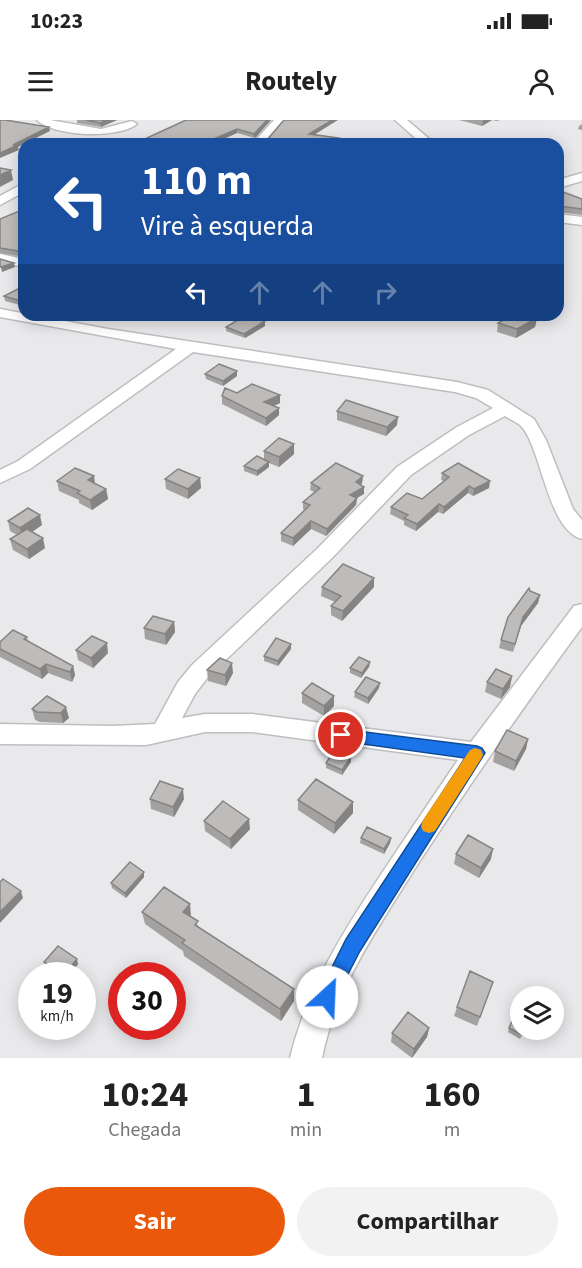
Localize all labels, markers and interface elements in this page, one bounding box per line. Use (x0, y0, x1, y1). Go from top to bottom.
text: 10:23 (30, 5, 83, 37)
text: Routely (245, 62, 337, 101)
icon: menu (24, 65, 57, 98)
icon: person (525, 65, 558, 98)
text: 110 m (141, 151, 252, 211)
icon: left (42, 162, 120, 240)
text: Vire à esquerda (141, 207, 314, 246)
icon: left (180, 276, 213, 309)
icon: ahead (243, 276, 276, 309)
icon: ahead (306, 276, 339, 309)
icon: right (369, 276, 402, 309)
pin (315, 709, 366, 760)
icon: arrive (324, 718, 357, 751)
speed limit sign: 30 (108, 962, 186, 1040)
position arrow (295, 965, 359, 1029)
text: 19 (41, 972, 73, 1015)
map controls (510, 986, 564, 1040)
button: layers (510, 986, 564, 1040)
text: km/h (40, 1006, 74, 1027)
text: 10:24 (101, 1069, 188, 1120)
text: 1 (296, 1069, 315, 1120)
text: 160 (424, 1069, 481, 1120)
text: Chegada (108, 1116, 181, 1144)
text: min (290, 1116, 322, 1144)
text: m (444, 1116, 460, 1144)
button: Sair (24, 1187, 285, 1256)
button: Compartilhar (297, 1187, 558, 1256)

